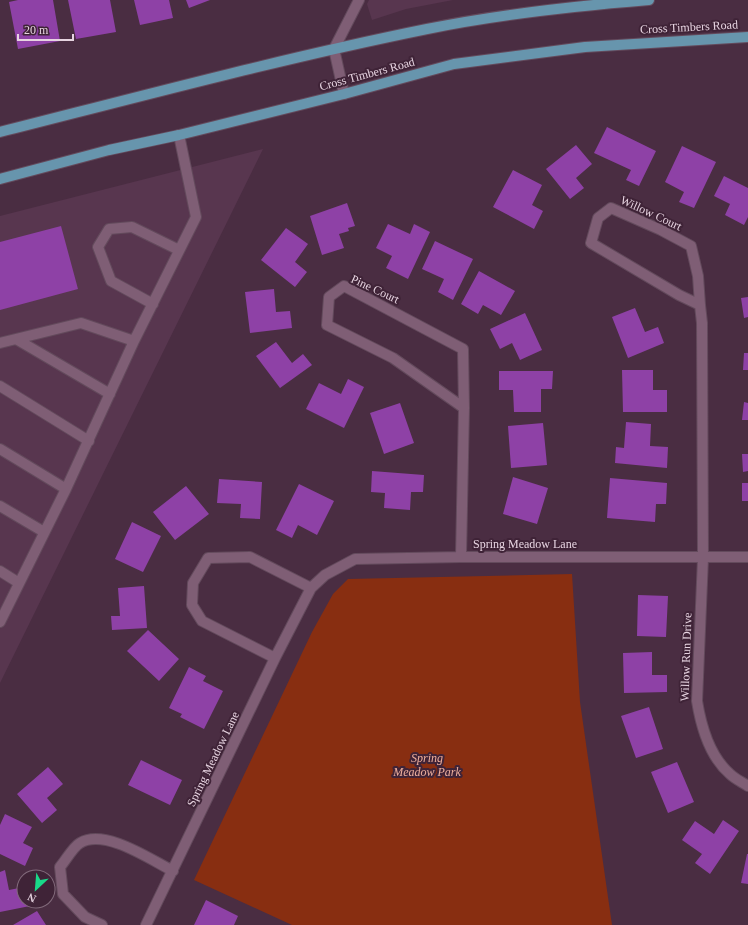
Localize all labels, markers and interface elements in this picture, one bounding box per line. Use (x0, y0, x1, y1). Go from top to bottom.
scale bar (18, 16, 73, 42)
street label: Cross Timbers Road (640, 17, 738, 37)
text: 20 m (24, 23, 49, 37)
street label: Cross Timbers Road (318, 55, 416, 93)
street label: Willow Court (618, 193, 684, 234)
street label: Pine Court (349, 272, 402, 307)
street label: Spring Meadow Lane (473, 537, 577, 551)
street label: Willow Run Drive (677, 612, 695, 702)
street label: Spring Meadow Lane (184, 709, 242, 809)
park label: Spring Meadow Park (392, 751, 461, 779)
north arrow (16, 869, 56, 909)
text: N (25, 891, 38, 905)

